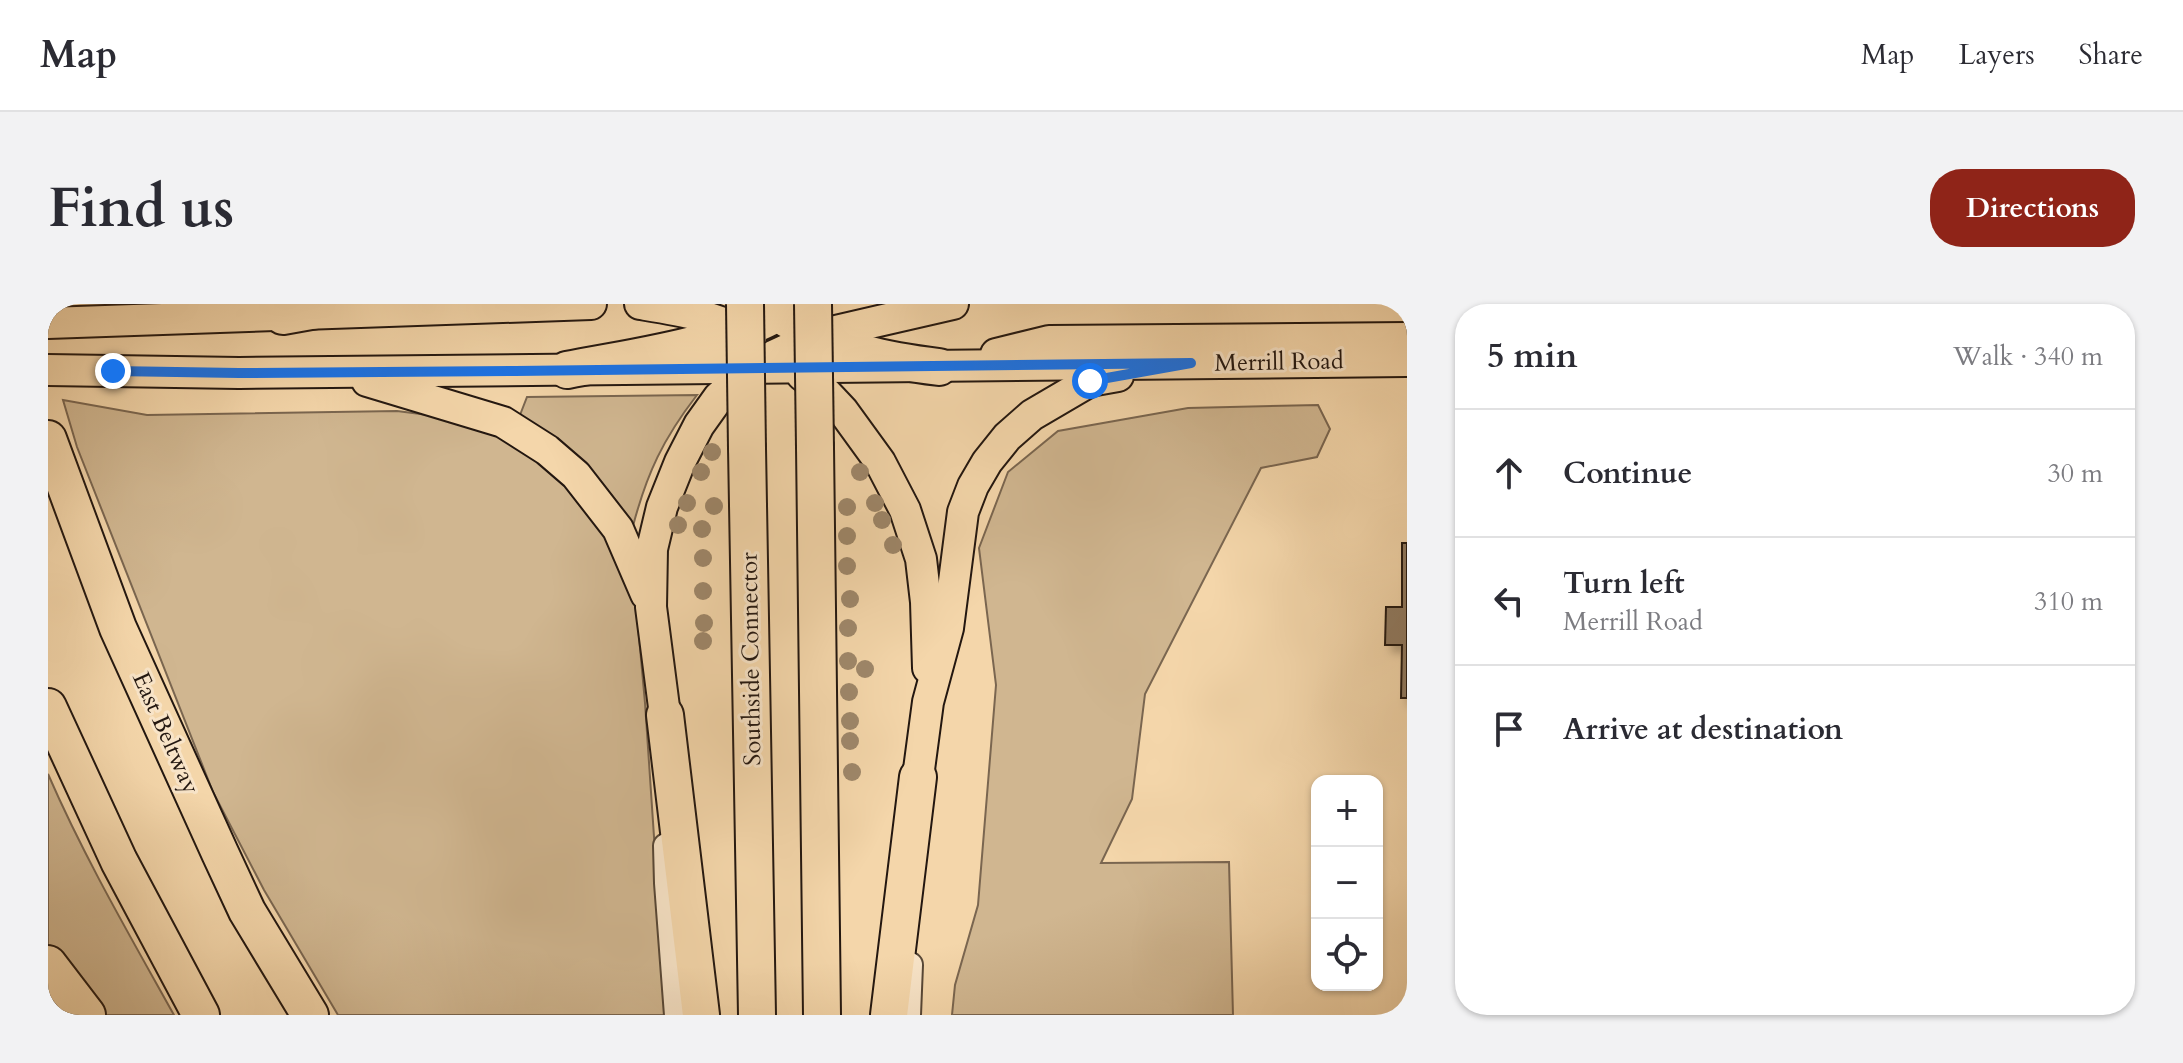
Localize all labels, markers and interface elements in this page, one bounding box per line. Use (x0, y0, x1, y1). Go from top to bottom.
text: Map (40, 29, 117, 81)
text: Map (1861, 36, 1914, 74)
text: Layers (1958, 36, 2035, 74)
text: Share (2079, 36, 2143, 74)
button: Directions (1930, 169, 2135, 247)
text: Find us (48, 171, 234, 246)
text: 5 min (1487, 333, 1578, 379)
text: Walk · 340 m (1953, 339, 2103, 374)
street label: Merrill Road (1214, 344, 1344, 380)
route end (95, 353, 131, 389)
route start (1072, 363, 1108, 399)
icon: ahead (1487, 451, 1531, 495)
text: Continue (1563, 453, 1692, 494)
text: 30 m (2047, 456, 2103, 491)
street label: Southside Connector (733, 552, 769, 766)
text: Turn left (1563, 563, 1685, 604)
icon: left (1487, 579, 1531, 623)
text: 310 m (2034, 584, 2103, 619)
text: Merrill Road (1563, 604, 1703, 639)
street label: East Beltway (124, 667, 208, 800)
icon: arrive (1487, 707, 1531, 751)
text: Arrive at destination (1563, 709, 1843, 750)
map controls (1311, 775, 1383, 991)
button: + (1311, 775, 1383, 847)
button: − (1311, 847, 1383, 919)
button: locate (1311, 919, 1383, 991)

